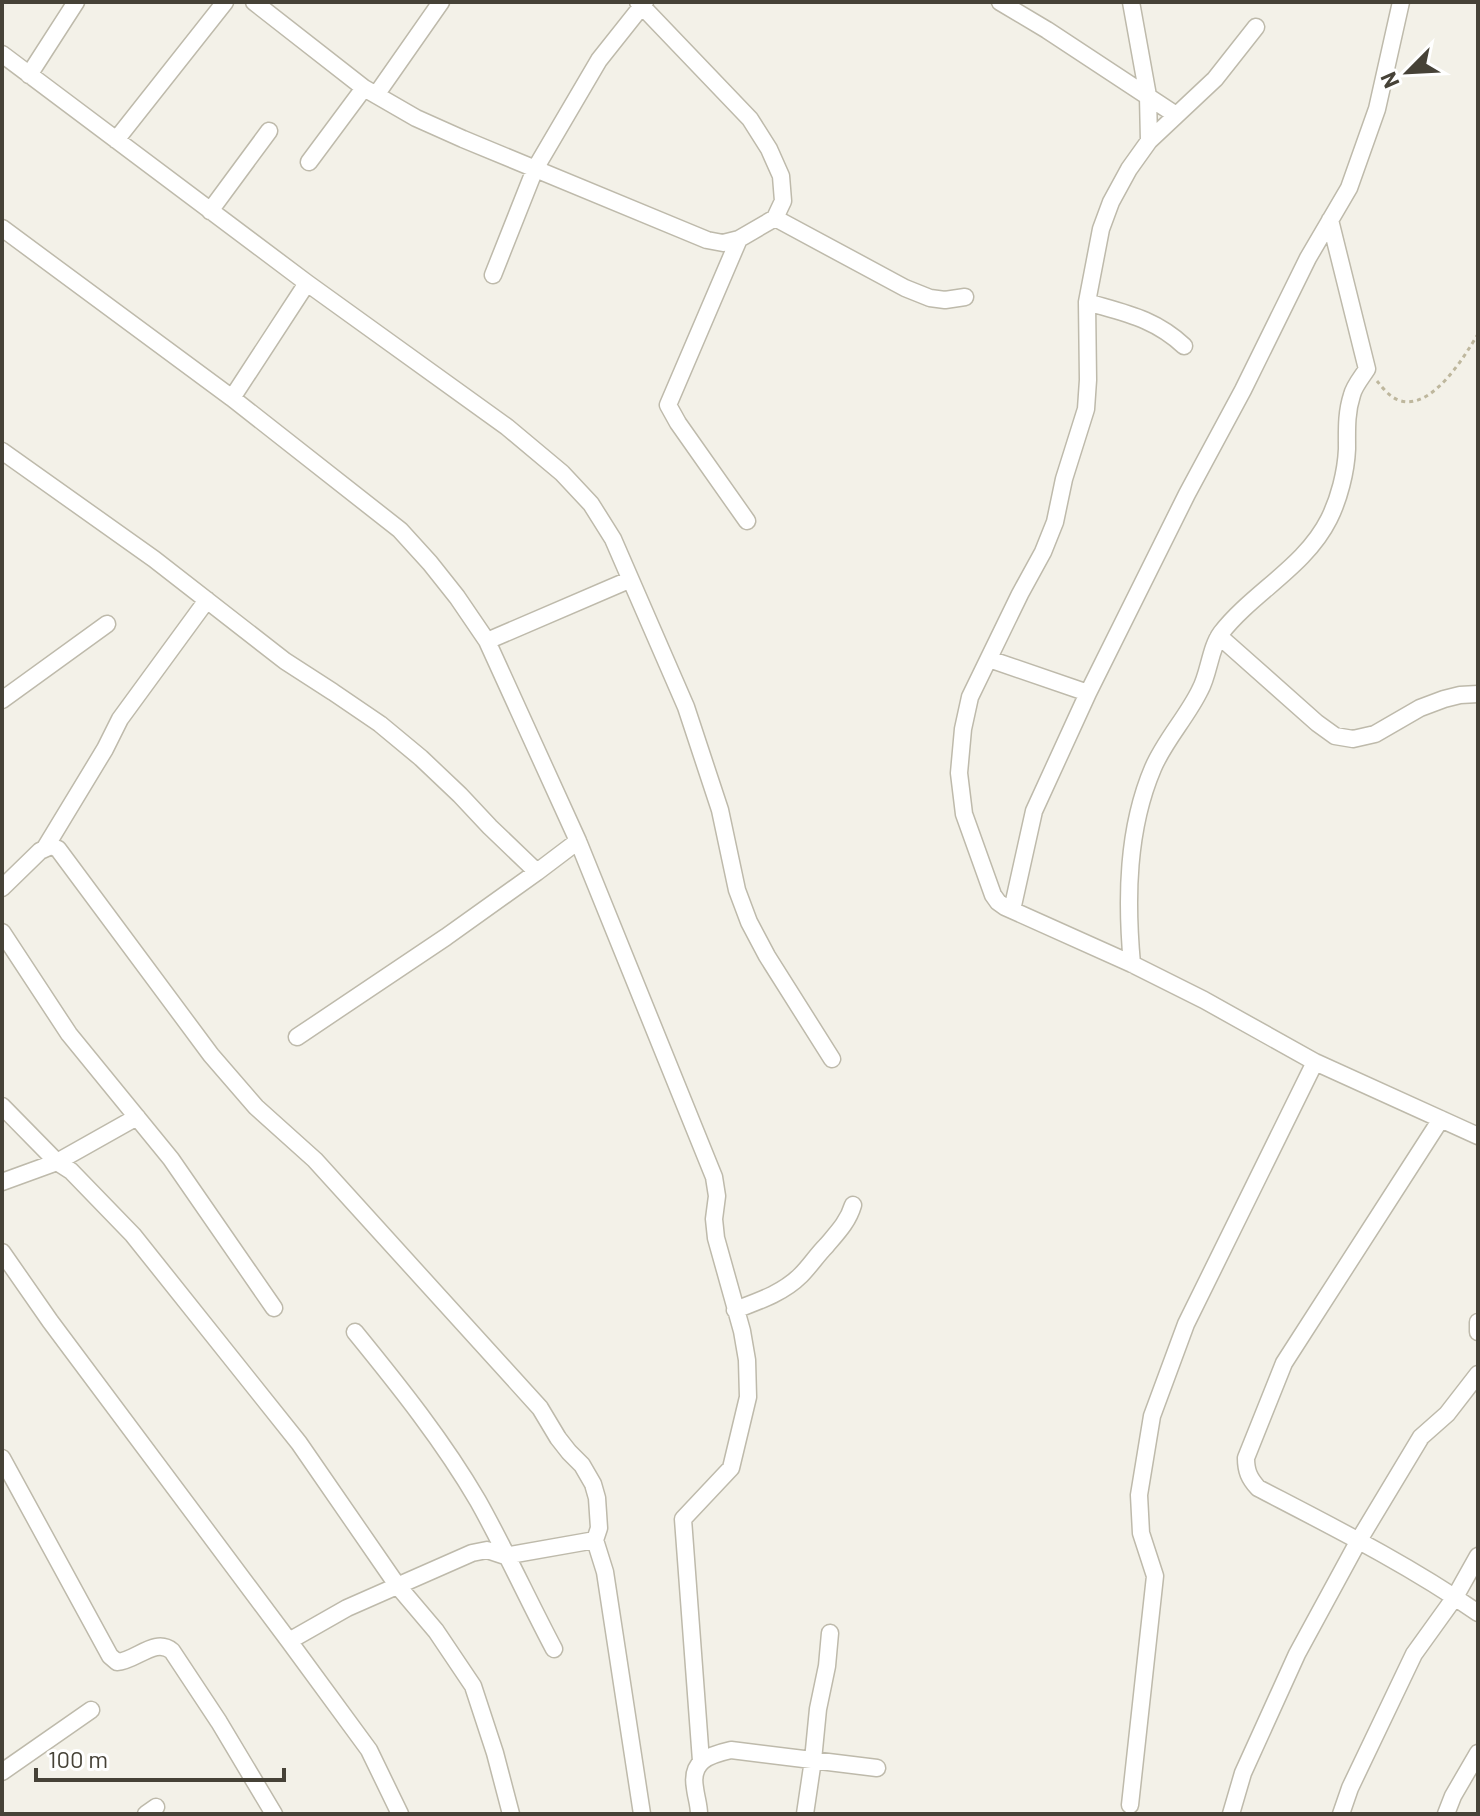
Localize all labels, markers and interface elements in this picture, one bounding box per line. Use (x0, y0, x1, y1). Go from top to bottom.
north arrow (1368, 32, 1448, 112)
text: N (1374, 69, 1404, 93)
scale bar (36, 1732, 284, 1782)
text: 100 m (48, 1744, 108, 1773)

